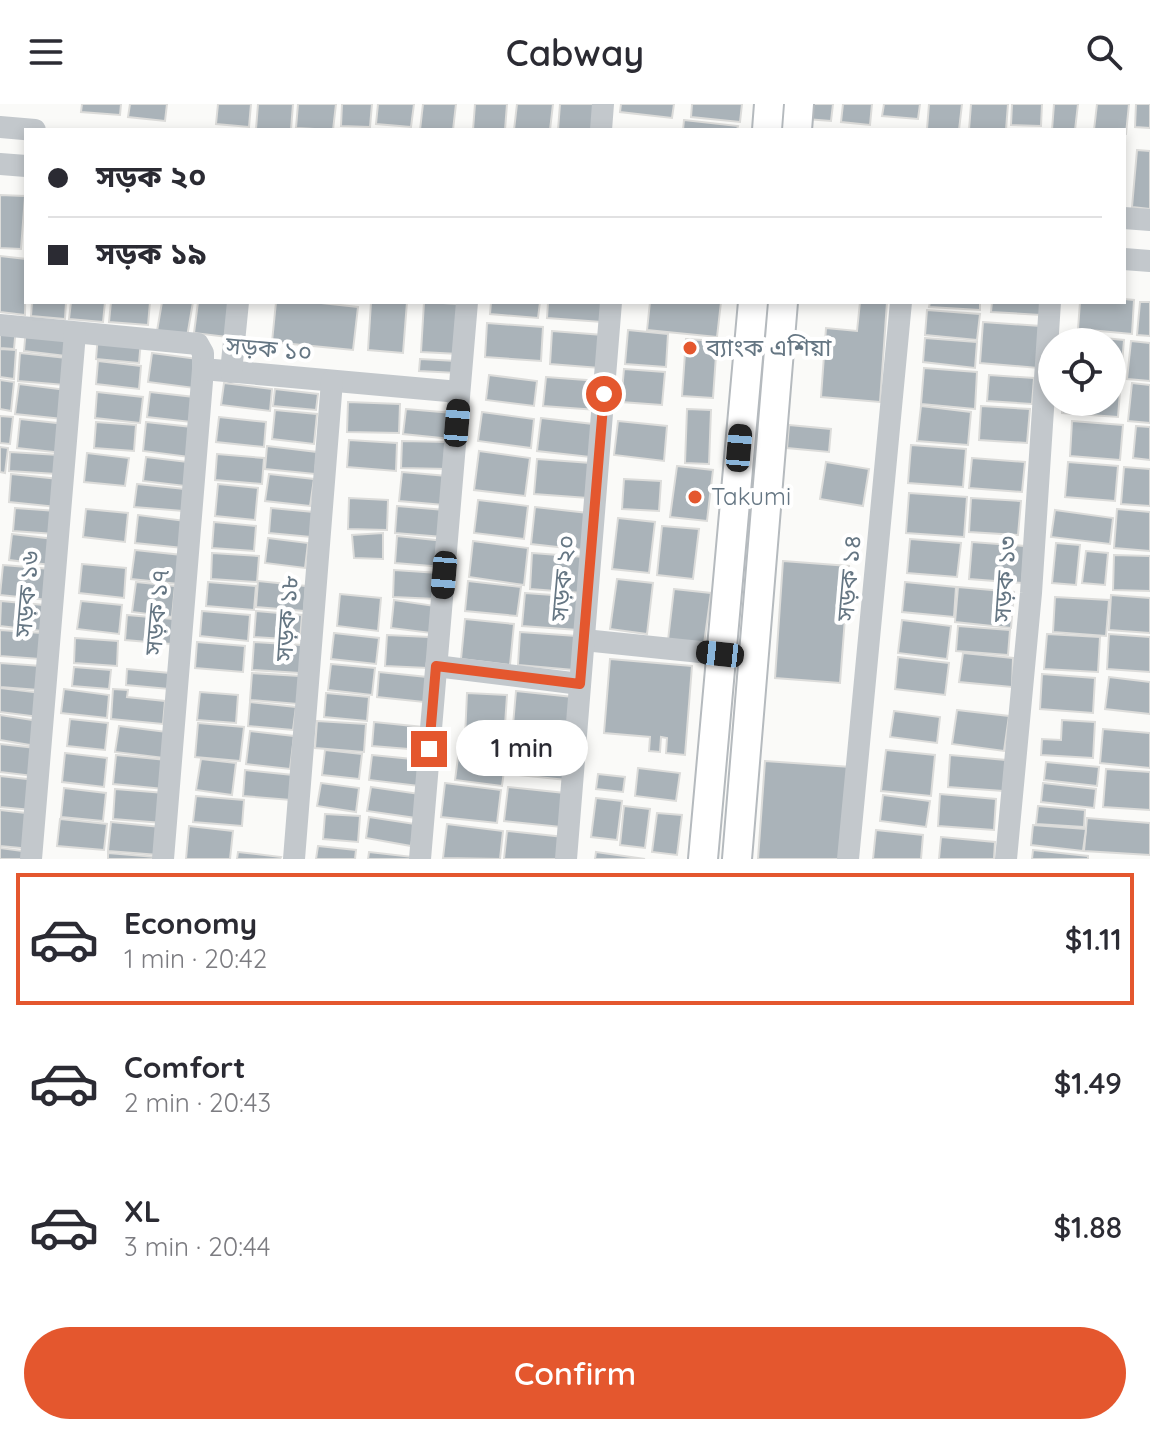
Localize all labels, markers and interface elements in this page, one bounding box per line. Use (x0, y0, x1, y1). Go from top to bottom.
icon: menu (24, 30, 68, 74)
text: Cabway (506, 30, 644, 75)
icon: search (1082, 30, 1126, 74)
text: সড়ক ২০ (96, 157, 206, 195)
text: সড়ক ১৯ (96, 234, 206, 272)
map controls (1038, 328, 1126, 416)
button: locate (1038, 328, 1126, 416)
street label: সড়ক ১০ (224, 329, 313, 367)
place label: ব্যাংক এশিয়া (705, 332, 832, 362)
marker: ব্যাংক এশিয়া (681, 339, 699, 357)
route start (586, 376, 622, 412)
car (443, 398, 471, 448)
car (725, 423, 753, 473)
place label: Takumi (711, 481, 791, 511)
marker: Takumi (686, 488, 704, 506)
street label: সড়ক ২০ (543, 534, 581, 623)
street label: সড়ক ১৪ (829, 534, 867, 623)
street label: সড়ক ১৩ (986, 535, 1022, 624)
street label: সড়ক ১৬ (7, 550, 45, 639)
car (430, 550, 458, 600)
street label: সড়ক ১৭ (137, 568, 175, 657)
street label: সড়ক ১৮ (268, 574, 304, 663)
car (695, 640, 745, 668)
callout: 1 min (457, 721, 589, 777)
route end (411, 731, 447, 767)
text: 1 min (491, 731, 553, 764)
icon: car (28, 903, 100, 975)
text: Economy (124, 904, 257, 942)
text: $1.11 (1065, 920, 1122, 958)
text: 1 min · 20:42 (124, 942, 267, 975)
icon: car (28, 1047, 100, 1119)
text: Comfort (124, 1048, 245, 1086)
text: $1.49 (1054, 1064, 1122, 1102)
text: 2 min · 20:43 (124, 1086, 271, 1119)
icon: car (28, 1191, 100, 1263)
text: XL (124, 1192, 161, 1230)
text: $1.88 (1053, 1208, 1122, 1246)
text: 3 min · 20:44 (124, 1230, 270, 1263)
button: Confirm (24, 1327, 1126, 1419)

